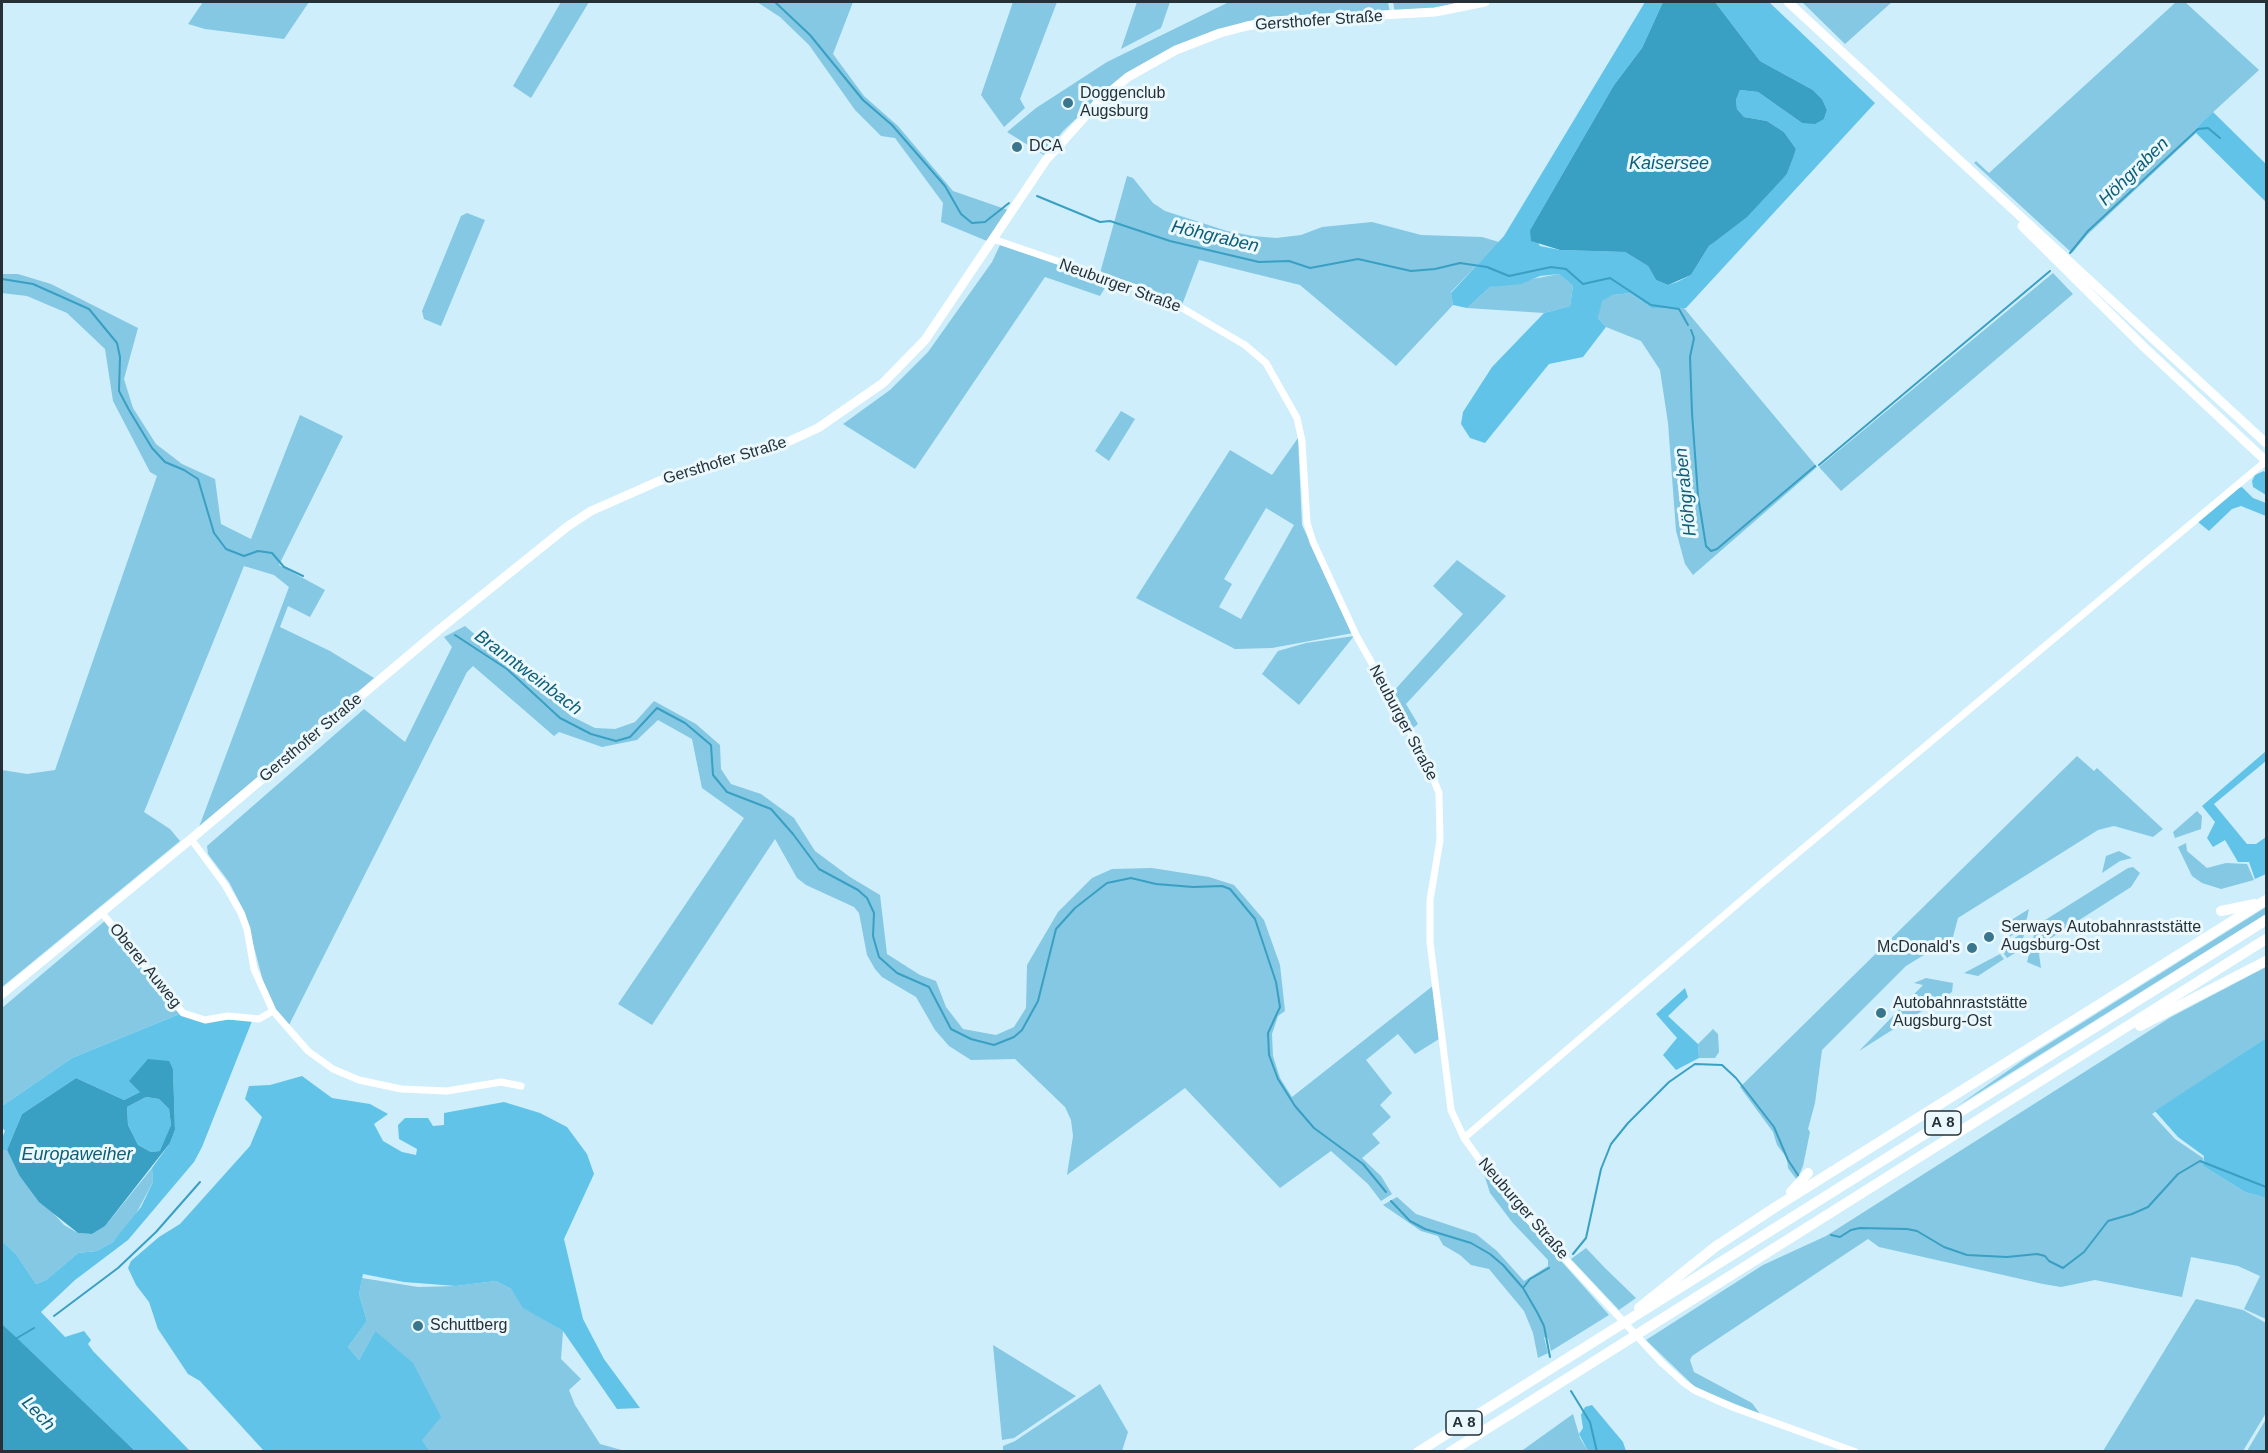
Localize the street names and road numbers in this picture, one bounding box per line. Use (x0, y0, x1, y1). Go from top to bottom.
street label: Gersthofer Straße (1254, 7, 1384, 35)
street label: Neuburger Straße (1057, 255, 1183, 317)
street label: Gersthofer Straße (661, 433, 789, 489)
street label: Neuburger Straße (1364, 662, 1442, 784)
street label: Gersthofer Straße (256, 689, 366, 787)
street label: Oberer Auweg (105, 920, 185, 1012)
road number: A 8 (1925, 1111, 1961, 1135)
street label: Neuburger Straße (1474, 1154, 1572, 1264)
road number: A 8 (1446, 1411, 1482, 1435)

